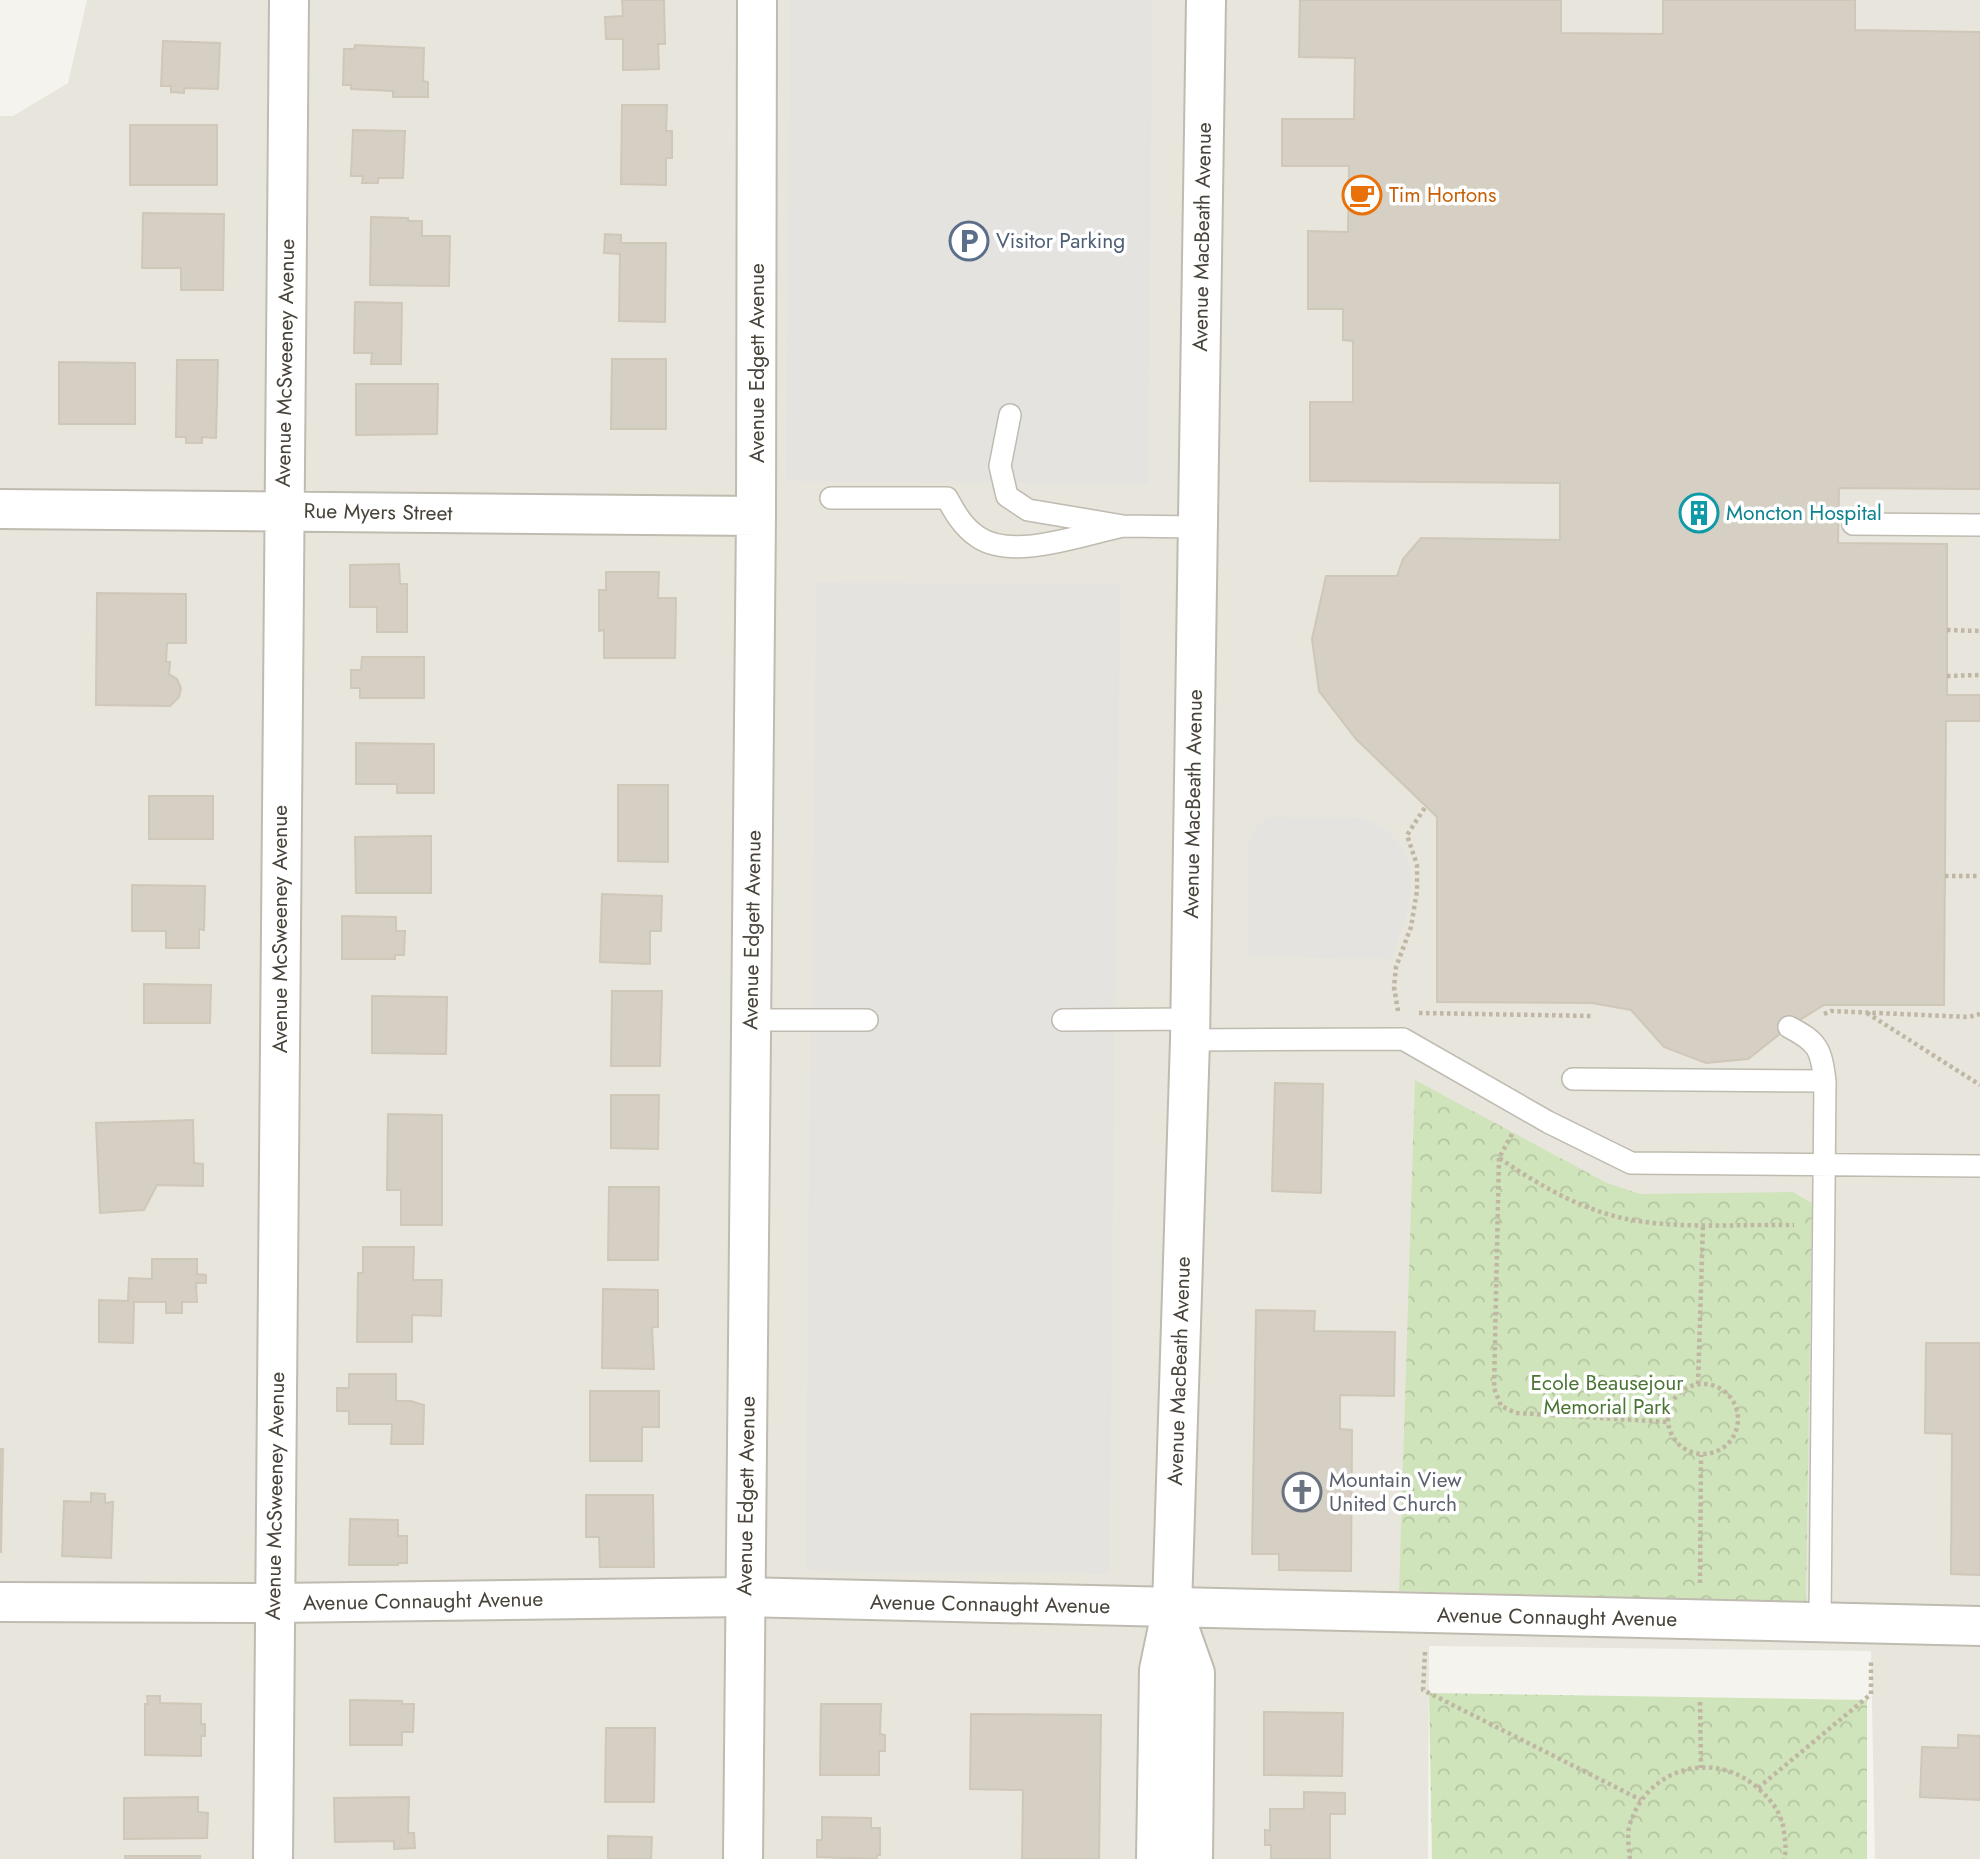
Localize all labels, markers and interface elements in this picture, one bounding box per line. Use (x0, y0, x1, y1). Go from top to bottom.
street label: Avenue MacBeath Avenue (1185, 122, 1219, 352)
cafe icon: Tim Hortons (1341, 174, 1383, 216)
place label: Tim Hortons (1389, 180, 1497, 210)
parking icon: Visitor Parking (948, 220, 990, 262)
place label: Visitor Parking (996, 226, 1125, 256)
street label: Avenue McSweeney Avenue (268, 238, 302, 487)
street label: Avenue Edgett Avenue (742, 263, 772, 463)
building icon: Moncton Hospital (1678, 492, 1720, 534)
street label: Rue Myers Street (303, 496, 453, 528)
place label: Moncton Hospital (1726, 498, 1882, 528)
street label: Avenue MacBeath Avenue (1176, 689, 1210, 919)
street label: Avenue McSweeney Avenue (265, 805, 295, 1053)
street label: Avenue Edgett Avenue (735, 830, 769, 1030)
street label: Avenue MacBeath Avenue (1160, 1256, 1198, 1486)
park label: Ecole Beausejour Memorial Park (1531, 1368, 1684, 1422)
street label: Avenue McSweeney Avenue (258, 1371, 292, 1620)
street label: Avenue Edgett Avenue (729, 1396, 763, 1596)
place label: Mountain View United Church (1329, 1465, 1462, 1519)
church icon: Mountain View United Church (1281, 1471, 1323, 1513)
street label: Avenue Connaught Avenue (303, 1584, 544, 1618)
street label: Avenue Connaught Avenue (870, 1587, 1111, 1621)
street label: Avenue Connaught Avenue (1437, 1600, 1678, 1634)

